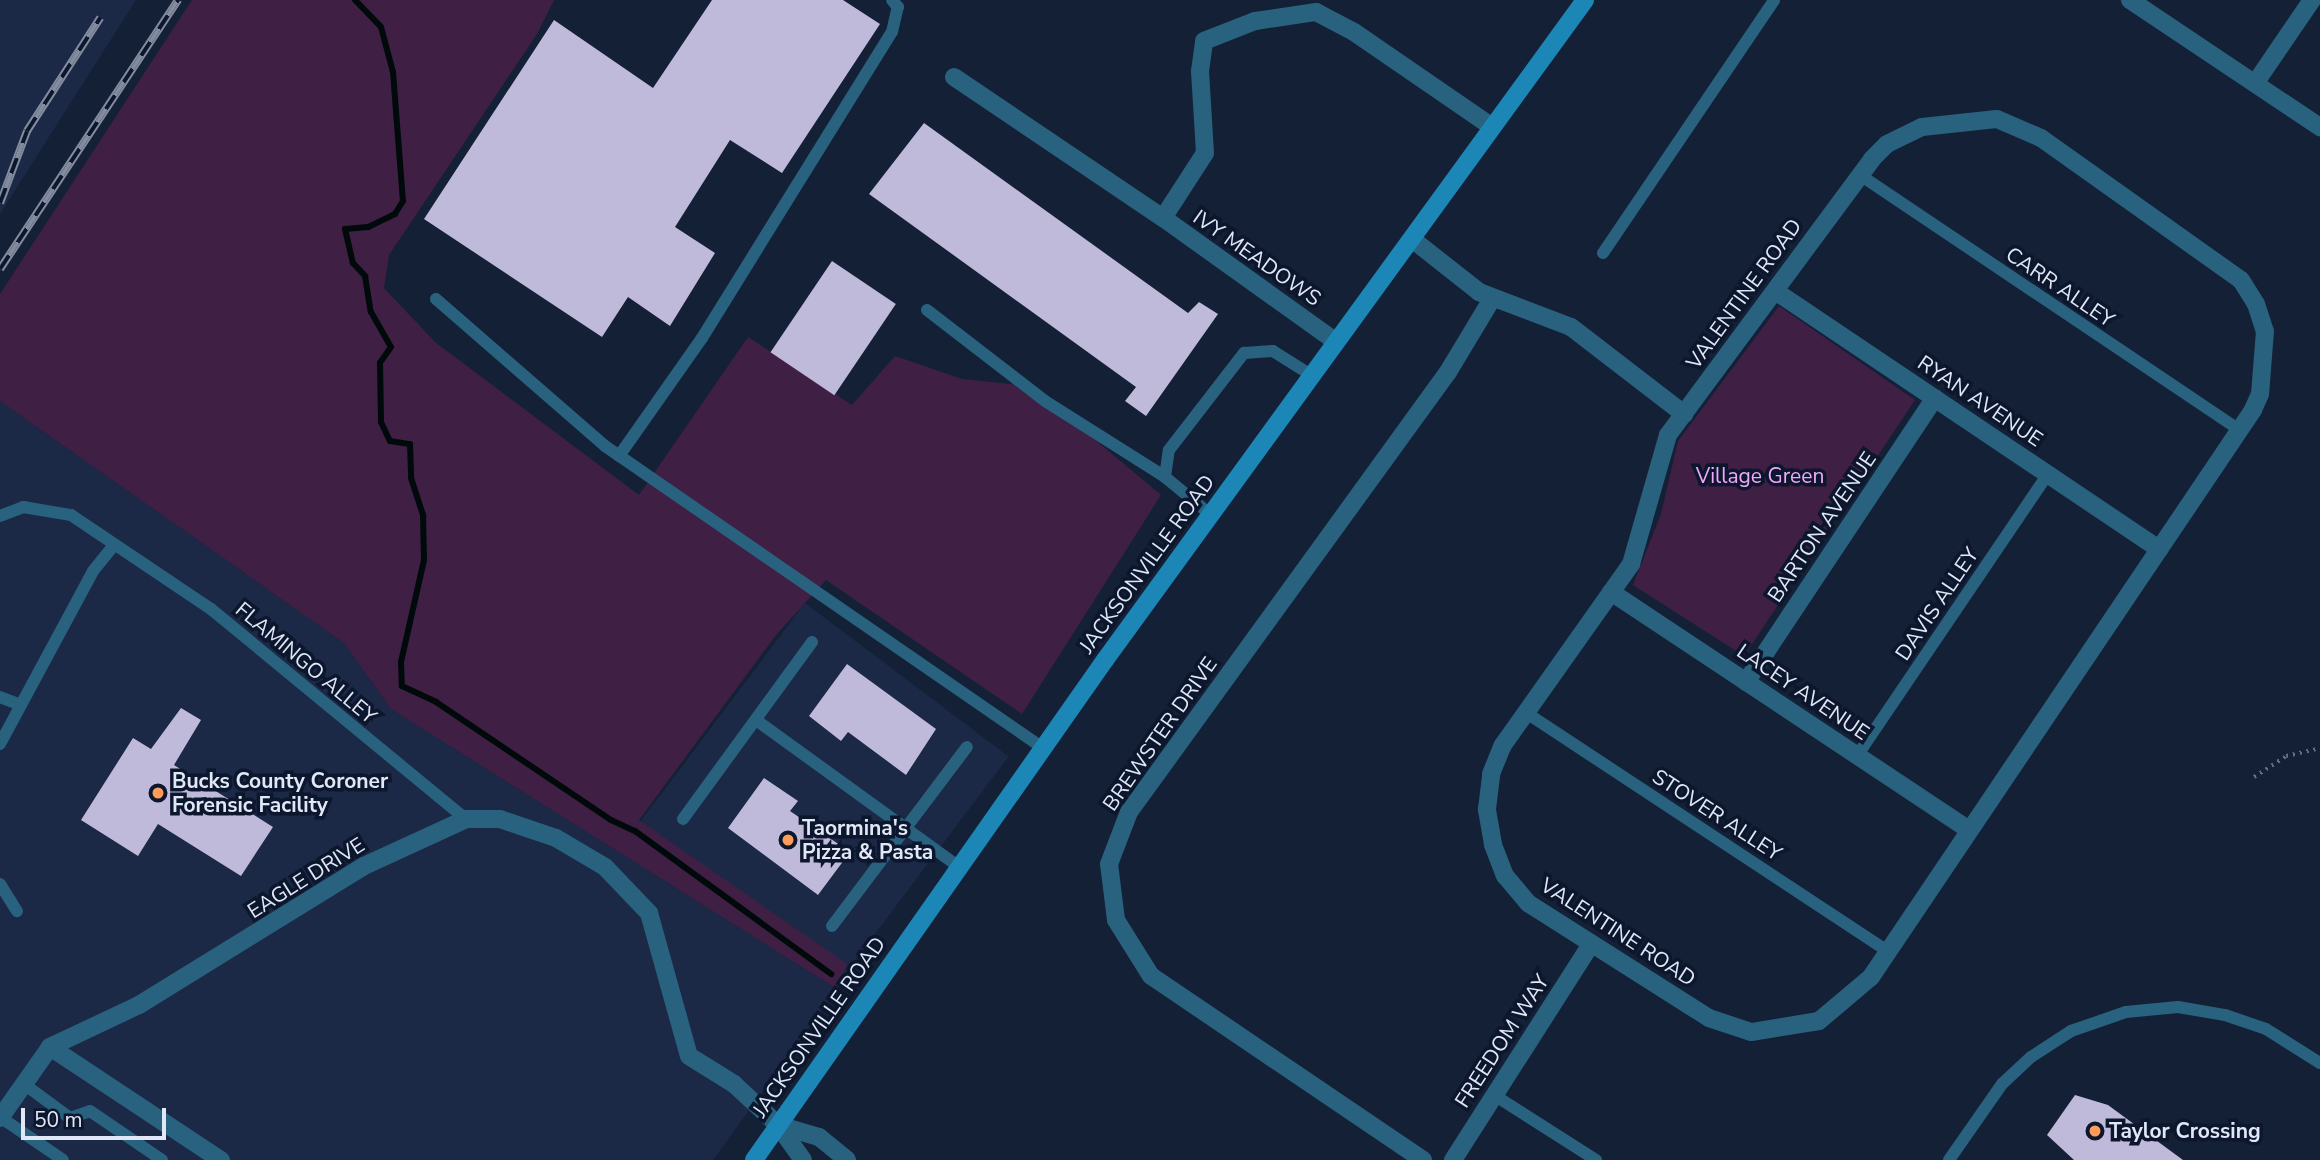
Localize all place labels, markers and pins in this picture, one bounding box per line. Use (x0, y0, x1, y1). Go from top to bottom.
place label: Bucks County Coroner Forensic Facility (172, 768, 388, 818)
marker: Bucks County Coroner Forensic Facility (150, 785, 166, 801)
place label: Taormina's Pizza & Pasta (802, 815, 933, 865)
marker: Taormina's Pizza & Pasta (780, 832, 796, 848)
place label: Taylor Crossing (2109, 1118, 2261, 1144)
marker: Taylor Crossing (2087, 1123, 2103, 1139)

